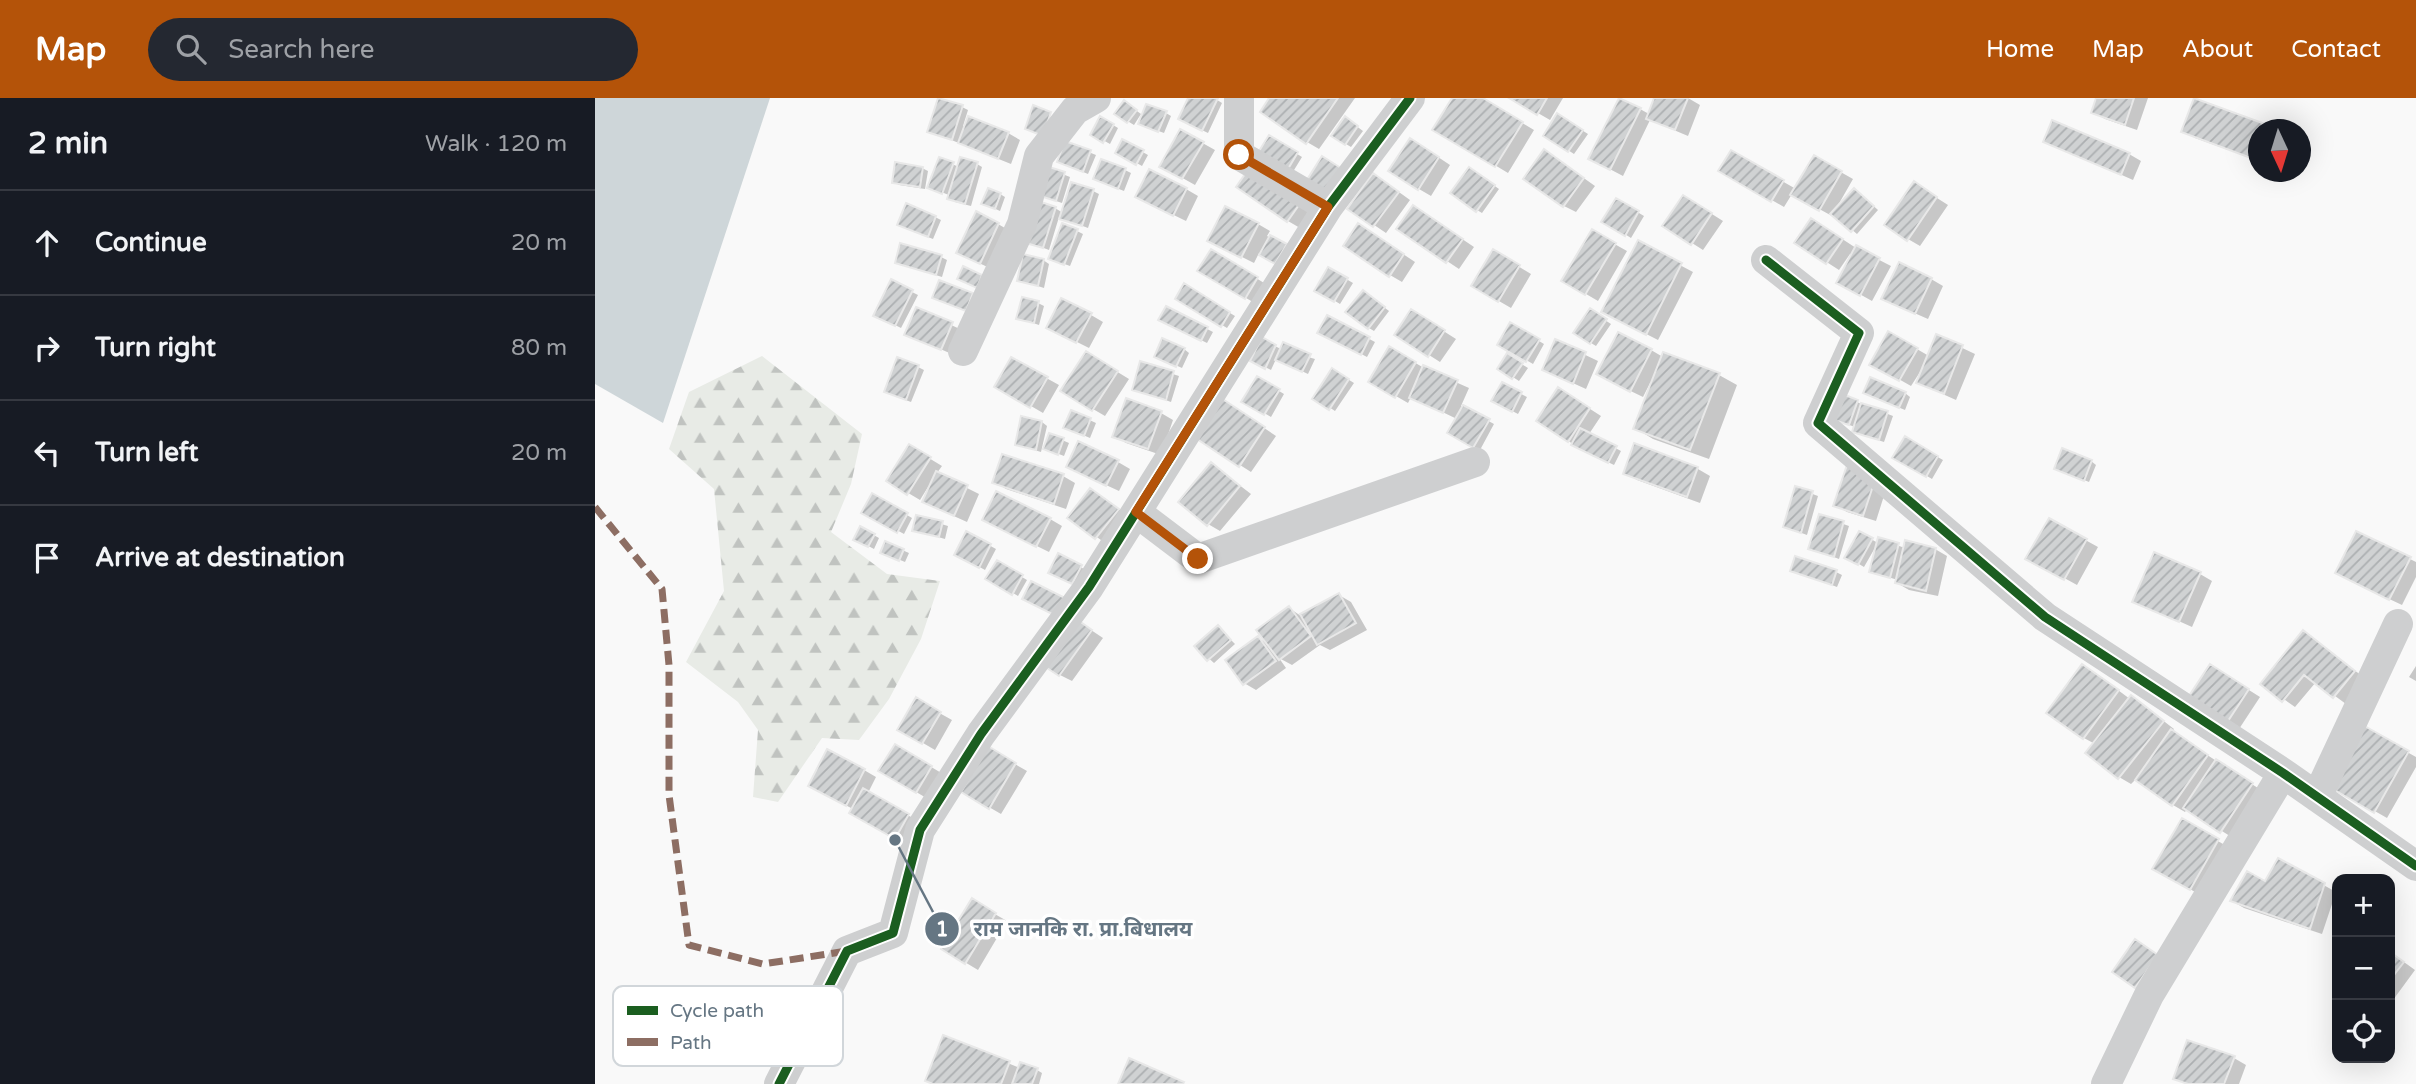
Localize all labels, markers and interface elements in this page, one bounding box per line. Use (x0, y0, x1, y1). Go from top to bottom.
search box (148, 18, 638, 81)
text: Map (35, 30, 106, 69)
icon: search (172, 30, 210, 68)
text: Search here (228, 34, 374, 65)
text: Home (1986, 35, 2054, 64)
text: Map (2092, 35, 2144, 64)
text: About (2182, 35, 2253, 64)
text: Contact (2291, 35, 2381, 64)
north arrow (2248, 119, 2311, 182)
text: 2 min (28, 125, 108, 162)
text: Walk · 120 m (425, 130, 567, 158)
route start (1223, 139, 1254, 170)
icon: ahead (28, 224, 66, 262)
text: Continue (95, 227, 207, 258)
text: 20 m (511, 229, 567, 257)
icon: right (28, 329, 66, 367)
text: Turn right (95, 332, 216, 363)
text: 80 m (511, 334, 567, 362)
icon: left (28, 434, 66, 472)
text: Turn left (95, 437, 198, 468)
text: 20 m (511, 439, 567, 467)
icon: arrive (28, 539, 66, 577)
text: Arrive at destination (95, 542, 345, 573)
route end (1182, 543, 1213, 574)
map controls (2332, 874, 2395, 1063)
button: + (2332, 874, 2395, 937)
callout: राम जानकि रा. प्रा.बिधालय (925, 908, 1206, 950)
text: 1 (935, 917, 949, 942)
text: राम जानकि रा. प्रा.बिधालय (974, 917, 1193, 942)
button: − (2332, 937, 2395, 1000)
legend (613, 986, 843, 1066)
text: Cycle path (670, 1000, 764, 1022)
button: locate (2332, 1000, 2395, 1063)
text: Path (670, 1032, 712, 1054)

